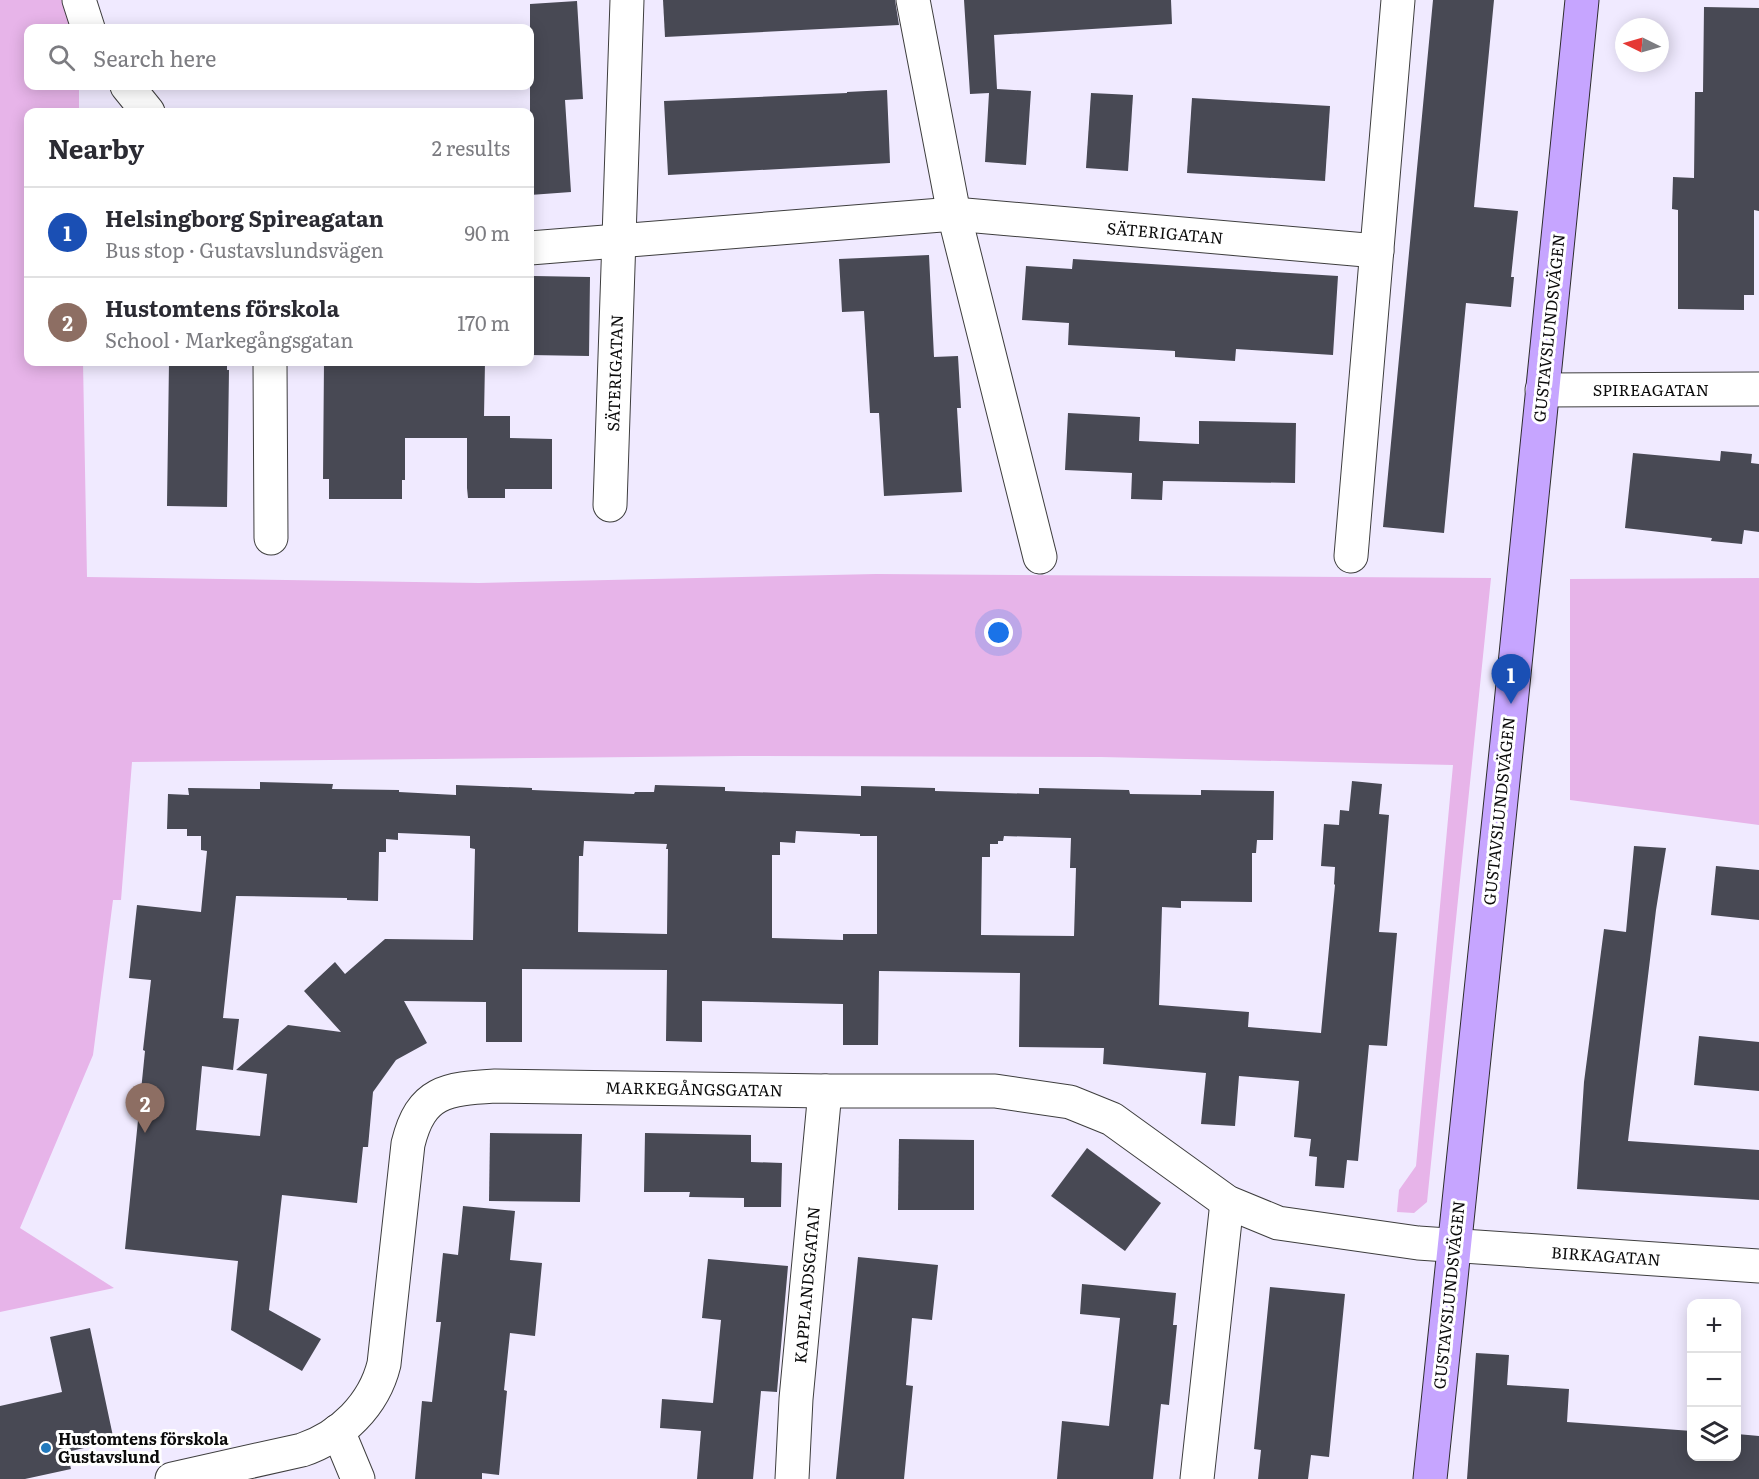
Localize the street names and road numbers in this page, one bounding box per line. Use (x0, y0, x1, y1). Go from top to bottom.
street label: SÄTERIGATAN (1106, 215, 1224, 249)
street label: GUSTAVSLUNDSVÄGEN (1526, 232, 1570, 423)
street label: SÄTERIGATAN (600, 314, 628, 432)
street label: SPIREAGATAN (1593, 377, 1709, 401)
street label: GUSTAVSLUNDSVÄGEN (1476, 715, 1520, 906)
street label: MARKEGÅNGSGATAN (605, 1074, 783, 1102)
street label: GUSTAVSLUNDSVÄGEN (1426, 1199, 1470, 1390)
street label: KAPPLANDSGATAN (787, 1205, 825, 1365)
street label: BIRKAGATAN (1551, 1239, 1662, 1271)

